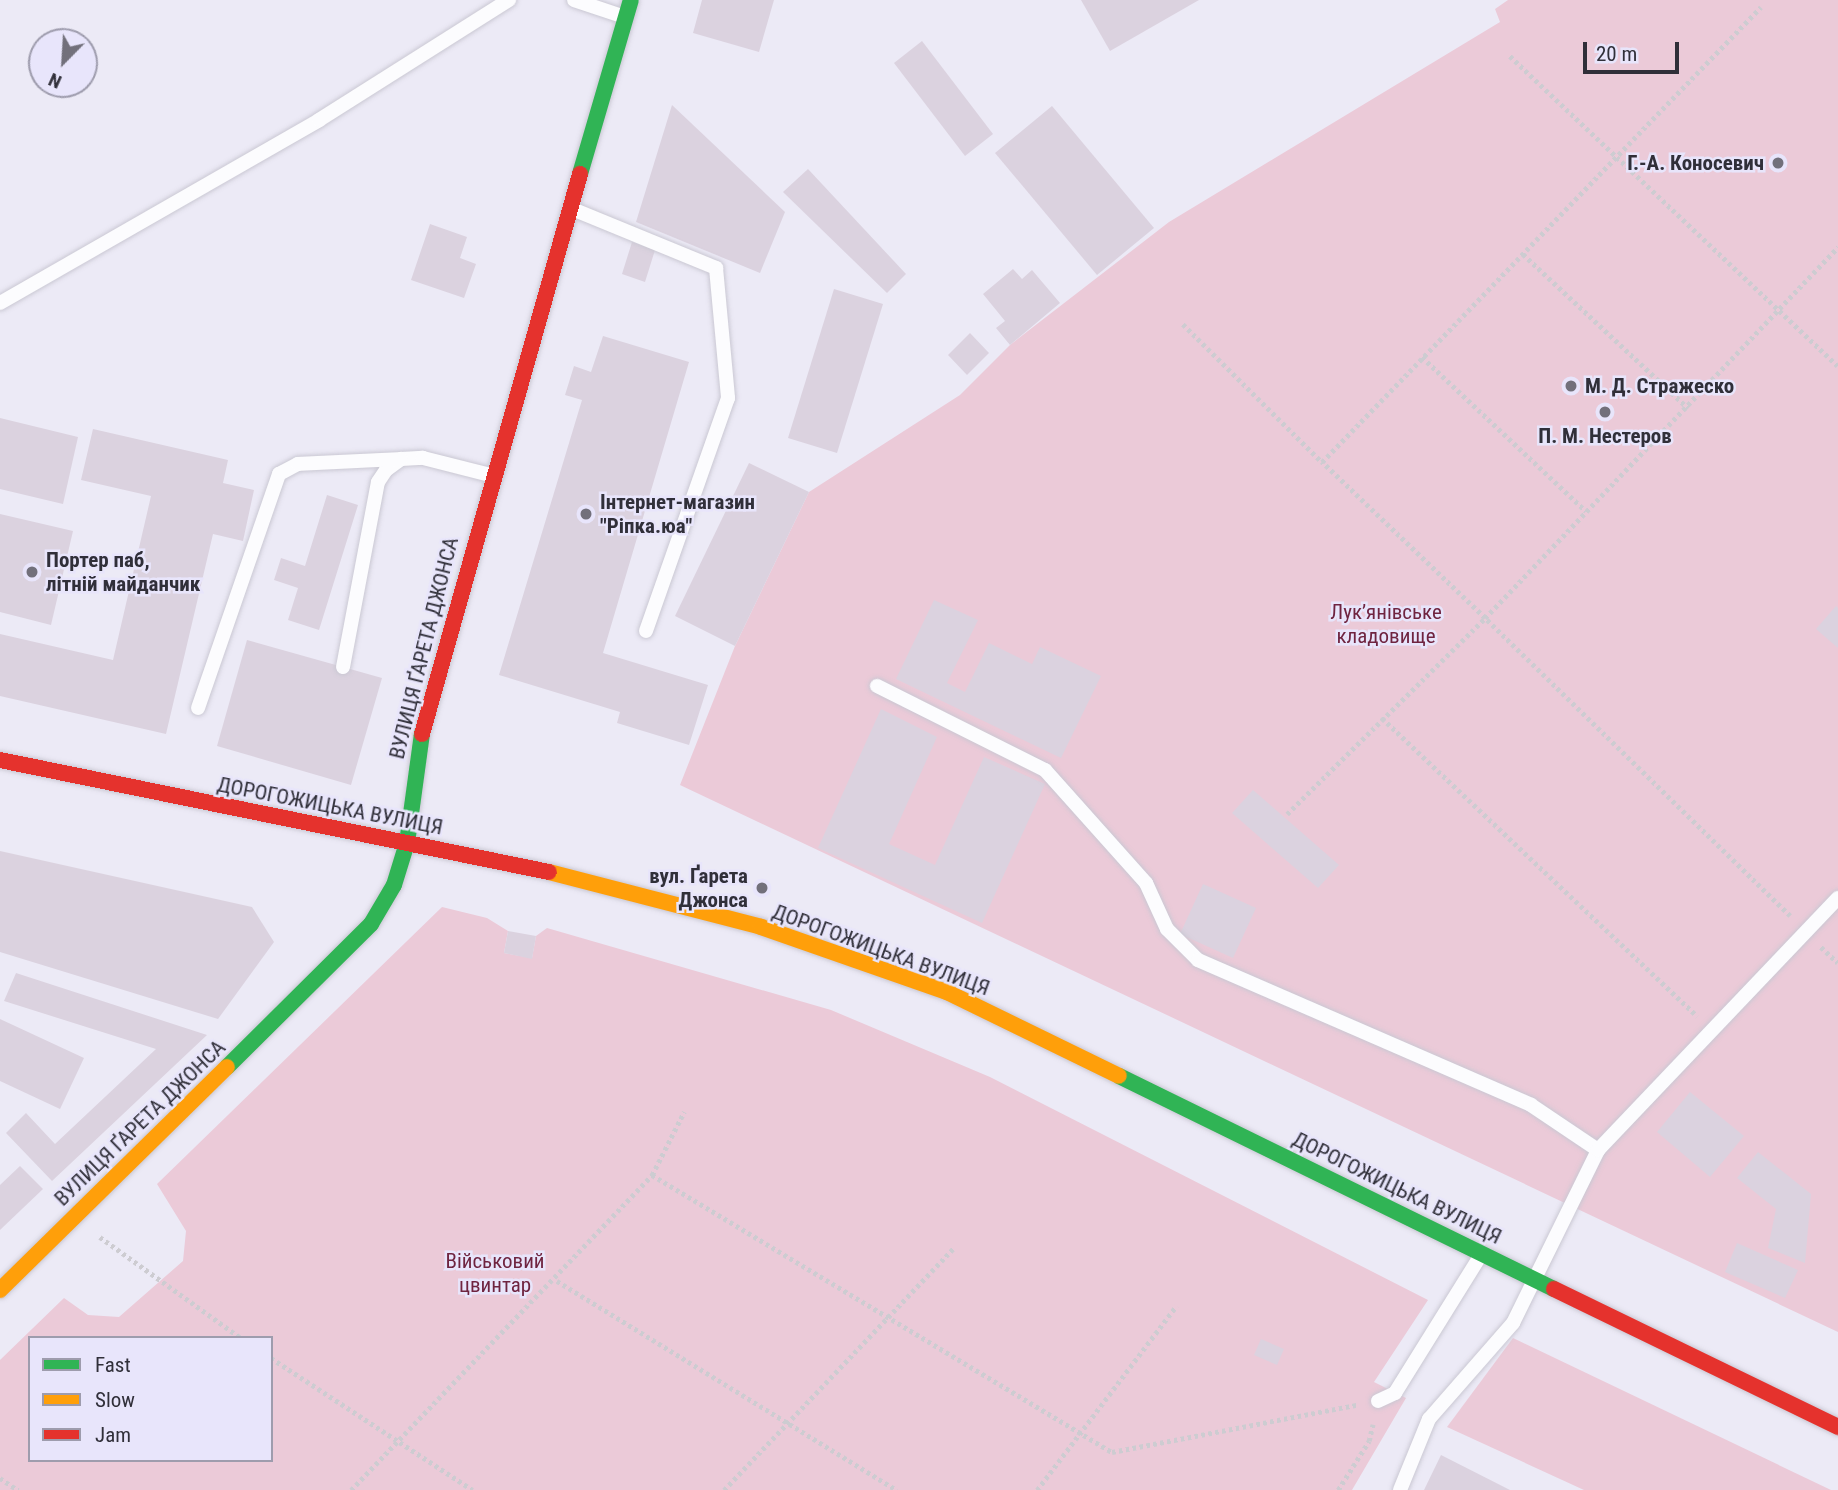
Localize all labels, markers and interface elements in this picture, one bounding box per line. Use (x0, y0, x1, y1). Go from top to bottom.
north arrow (28, 28, 98, 98)
scale bar (1586, 28, 1682, 72)
text: 20 m (1596, 42, 1637, 66)
text: N (45, 68, 65, 94)
place label: Г.-А. Коносевич (1627, 150, 1764, 176)
marker: Г.-А. Коносевич (1770, 155, 1786, 171)
place label: М. Д. Стражеско (1585, 373, 1734, 399)
marker: М. Д. Стражеско (1563, 378, 1579, 394)
marker: П. М. Нестеров (1597, 404, 1613, 420)
place label: П. М. Нестеров (1538, 423, 1672, 449)
place label: Інтернет-магазин "Ріпка.юа" (600, 489, 755, 539)
marker: Інтернет-магазин "Ріпка.юа" (578, 506, 594, 522)
street label: ВУЛИЦЯ ҐАРЕТА ДЖОНСА (384, 534, 464, 762)
place label: Портер паб, літній майданчик (46, 547, 200, 597)
marker: Портер паб, літній майданчик (24, 564, 40, 580)
park label: Лукʼянівське кладовище (1330, 599, 1442, 649)
street label: ДОРОГОЖИЦЬКА ВУЛИЦЯ (215, 772, 445, 840)
place label: вул. Ґарета Джонса (649, 863, 748, 913)
marker: вул. Ґарета Джонса (754, 880, 770, 896)
street label: ДОРОГОЖИЦЬКА ВУЛИЦЯ (769, 899, 993, 1001)
street label: ВУЛИЦЯ ҐАРЕТА ДЖОНСА (49, 1035, 231, 1211)
street label: ДОРОГОЖИЦЬКА ВУЛИЦЯ (1288, 1126, 1506, 1250)
park label: Військовий цвинтар (445, 1248, 545, 1298)
legend (28, 1336, 273, 1462)
text: Fast (95, 1353, 131, 1377)
text: Slow (95, 1388, 135, 1412)
text: Jam (95, 1423, 131, 1447)

